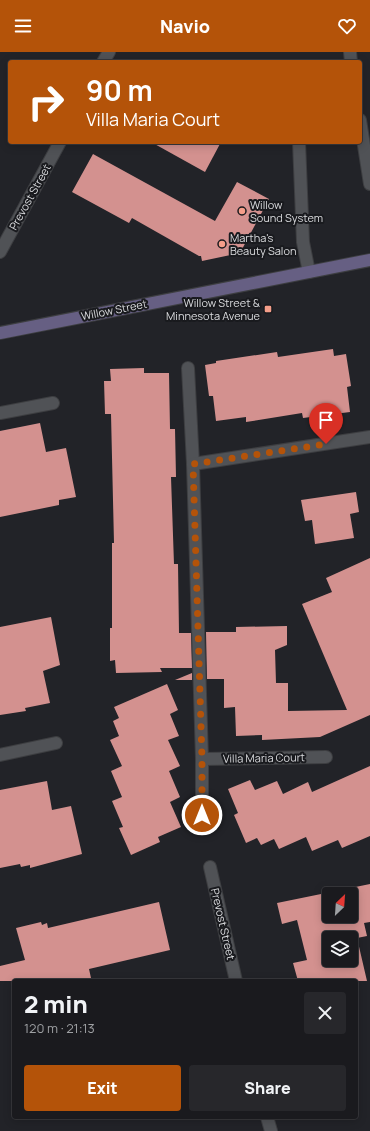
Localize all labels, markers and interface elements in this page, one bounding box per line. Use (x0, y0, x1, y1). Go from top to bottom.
text: Navio (160, 14, 210, 38)
icon: menu (12, 15, 34, 37)
icon: heart (336, 15, 358, 37)
text: 90 m (86, 71, 153, 109)
icon: right (20, 76, 72, 128)
text: Villa Maria Court (86, 107, 220, 131)
street label: Prevost Street (5, 161, 54, 232)
place label: Willow Sound System (250, 197, 323, 225)
marker: Willow Sound System (237, 206, 247, 216)
place label: Martha's Beauty Salon (230, 230, 296, 258)
marker: Martha's Beauty Salon (217, 239, 227, 249)
place label: Willow Street & Minnesota Avenue (166, 295, 261, 323)
street label: Willow Street (80, 296, 148, 323)
marker: Willow Street & Minnesota Avenue (263, 304, 273, 314)
pin (309, 403, 343, 444)
icon: arrive (315, 409, 337, 431)
street label: Villa Maria Court (223, 749, 305, 766)
position arrow (181, 794, 223, 836)
street label: Prevost Street (208, 887, 239, 961)
north arrow (322, 887, 358, 923)
map controls (322, 887, 358, 967)
button: layers (322, 931, 358, 967)
text: 2 min (24, 987, 88, 1020)
button: close (304, 992, 346, 1034)
text: 120 m · 21:13 (24, 1019, 95, 1037)
button: Exit (24, 1065, 181, 1111)
button: Share (189, 1065, 346, 1111)

